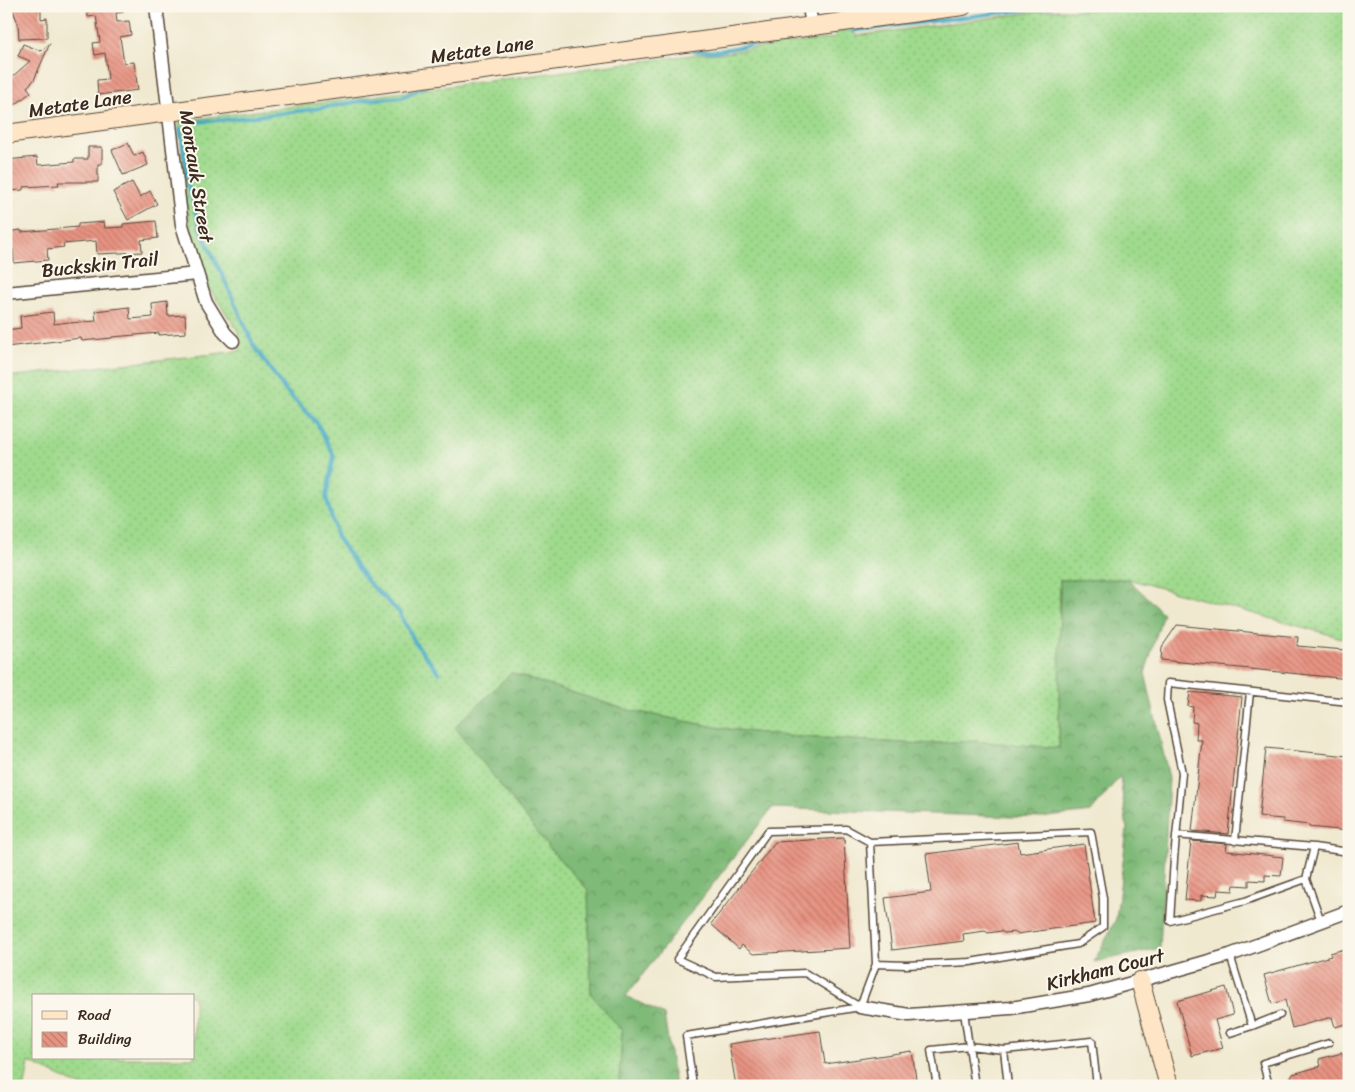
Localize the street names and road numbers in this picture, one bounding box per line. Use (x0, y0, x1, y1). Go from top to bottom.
street label: Metate Lane (428, 26, 536, 73)
street label: Metate Lane (26, 80, 134, 127)
street label: Montauk Street (170, 107, 223, 246)
street label: Buckskin Trail (40, 242, 161, 287)
street label: Kirkham Court (1043, 939, 1169, 1000)

